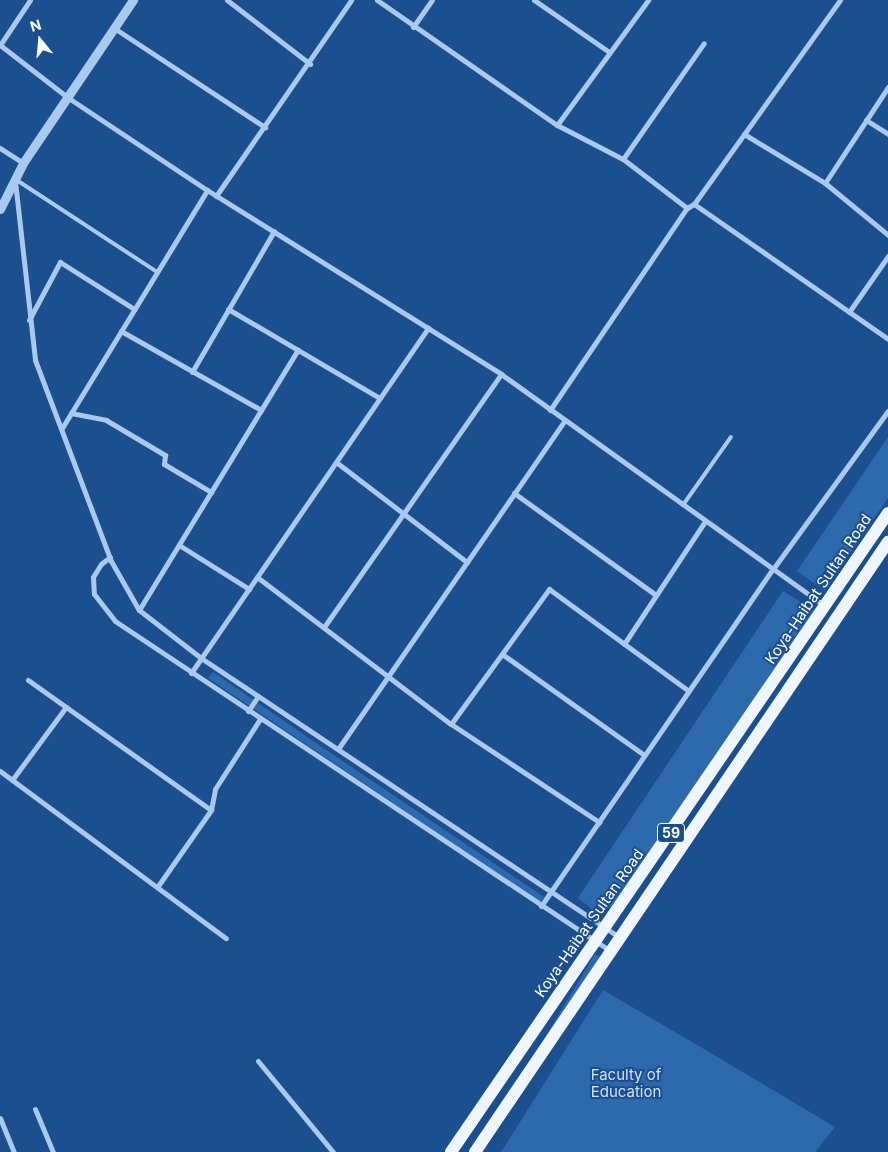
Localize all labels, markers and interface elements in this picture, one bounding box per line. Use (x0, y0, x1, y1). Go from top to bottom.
north arrow (15, 15, 65, 65)
text: N (28, 15, 43, 35)
street label: Koya-Haibat Sultan Road (761, 511, 875, 667)
road number: 59 (656, 821, 686, 844)
street label: Koya-Haibat Sultan Road (531, 845, 647, 1001)
park label: Faculty of Education (591, 1065, 661, 1100)

